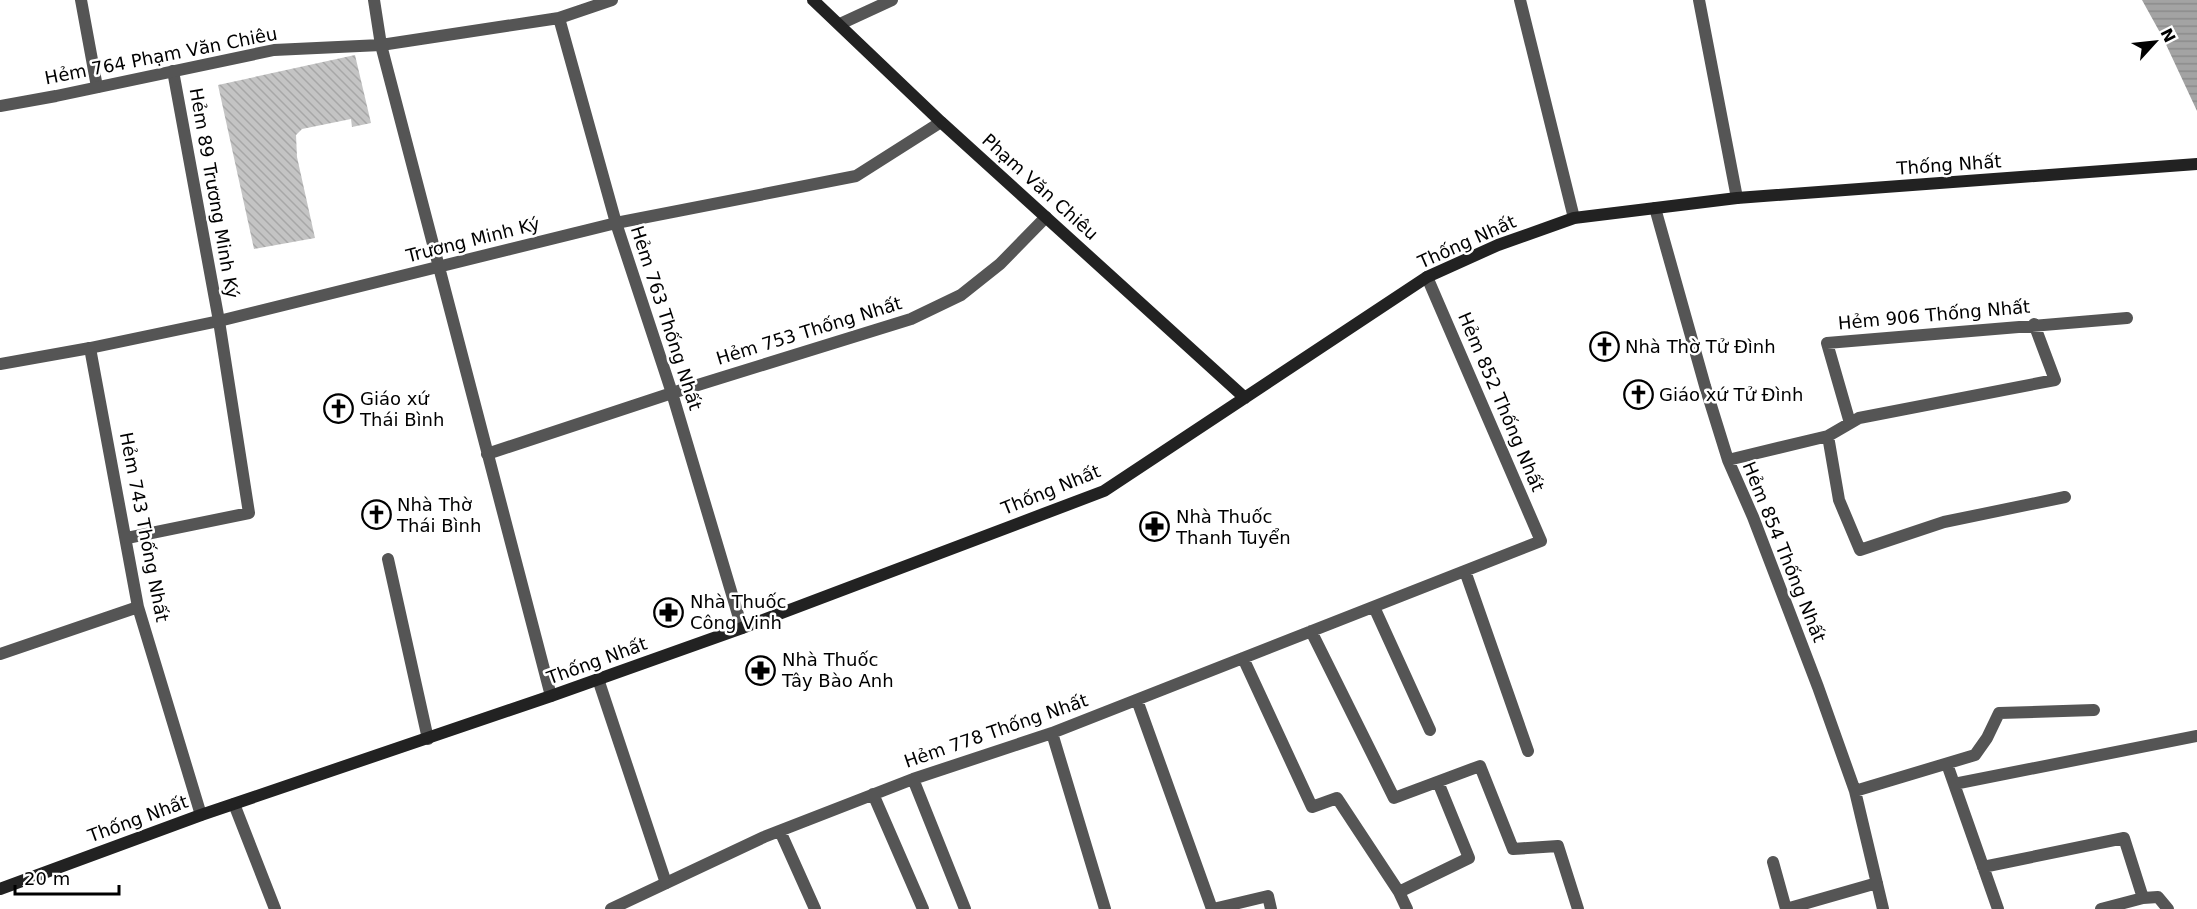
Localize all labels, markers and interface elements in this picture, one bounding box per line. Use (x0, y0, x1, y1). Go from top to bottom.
north arrow (2125, 12, 2185, 72)
street label: Hẻm 764 Phạm Văn Chiêu (43, 23, 279, 88)
text: N (2156, 25, 2179, 46)
street label: Hẻm 89 Trương Minh Ký (186, 86, 243, 300)
street label: Phạm Văn Chiêu (978, 129, 1103, 244)
street label: Thống Nhất (1895, 150, 2002, 179)
street label: Thống Nhất (1414, 211, 1519, 273)
street label: Trương Minh Ký (403, 213, 542, 267)
street label: Hẻm 763 Thống Nhất (627, 223, 706, 413)
street label: Hẻm 753 Thống Nhất (714, 292, 904, 369)
street label: Hẻm 906 Thống Nhất (1837, 296, 2031, 333)
street label: Hẻm 852 Thống Nhất (1454, 309, 1549, 495)
church icon: Nhà Thờ Tử Đình (1588, 331, 1620, 363)
place label: Nhà Thờ Tử Đình (1625, 336, 1776, 357)
church icon: Giáo xứ Tử Đình (1622, 379, 1654, 411)
place label: Giáo xứ Tử Đình (1659, 384, 1803, 405)
place label: Giáo xứ Thái Bình (359, 388, 444, 430)
church icon: Giáo xứ Thái Bình (323, 393, 355, 425)
street label: Hẻm 743 Thống Nhất (116, 430, 173, 624)
street label: Hẻm 854 Thống Nhất (1739, 458, 1830, 645)
street label: Thống Nhất (997, 460, 1103, 519)
place label: Nhà Thờ Thái Bình (396, 494, 481, 536)
church icon: Nhà Thờ Thái Bình (360, 499, 392, 531)
place label: Nhà Thuốc Thanh Tuyển (1175, 506, 1291, 548)
pharmacy icon: Nhà Thuốc Thanh Tuyển (1139, 511, 1171, 543)
place label: Nhà Thuốc Công Vinh (690, 591, 786, 633)
pharmacy icon: Nhà Thuốc Công Vinh (653, 596, 685, 628)
street label: Thống Nhất (543, 633, 650, 689)
place label: Nhà Thuốc Tây Bào Anh (781, 649, 894, 691)
pharmacy icon: Nhà Thuốc Tây Bào Anh (745, 654, 777, 686)
street label: Hẻm 778 Thống Nhất (901, 689, 1090, 772)
street label: Thống Nhất (84, 791, 191, 847)
scale bar (15, 858, 118, 896)
text: 20 m (24, 868, 70, 889)

